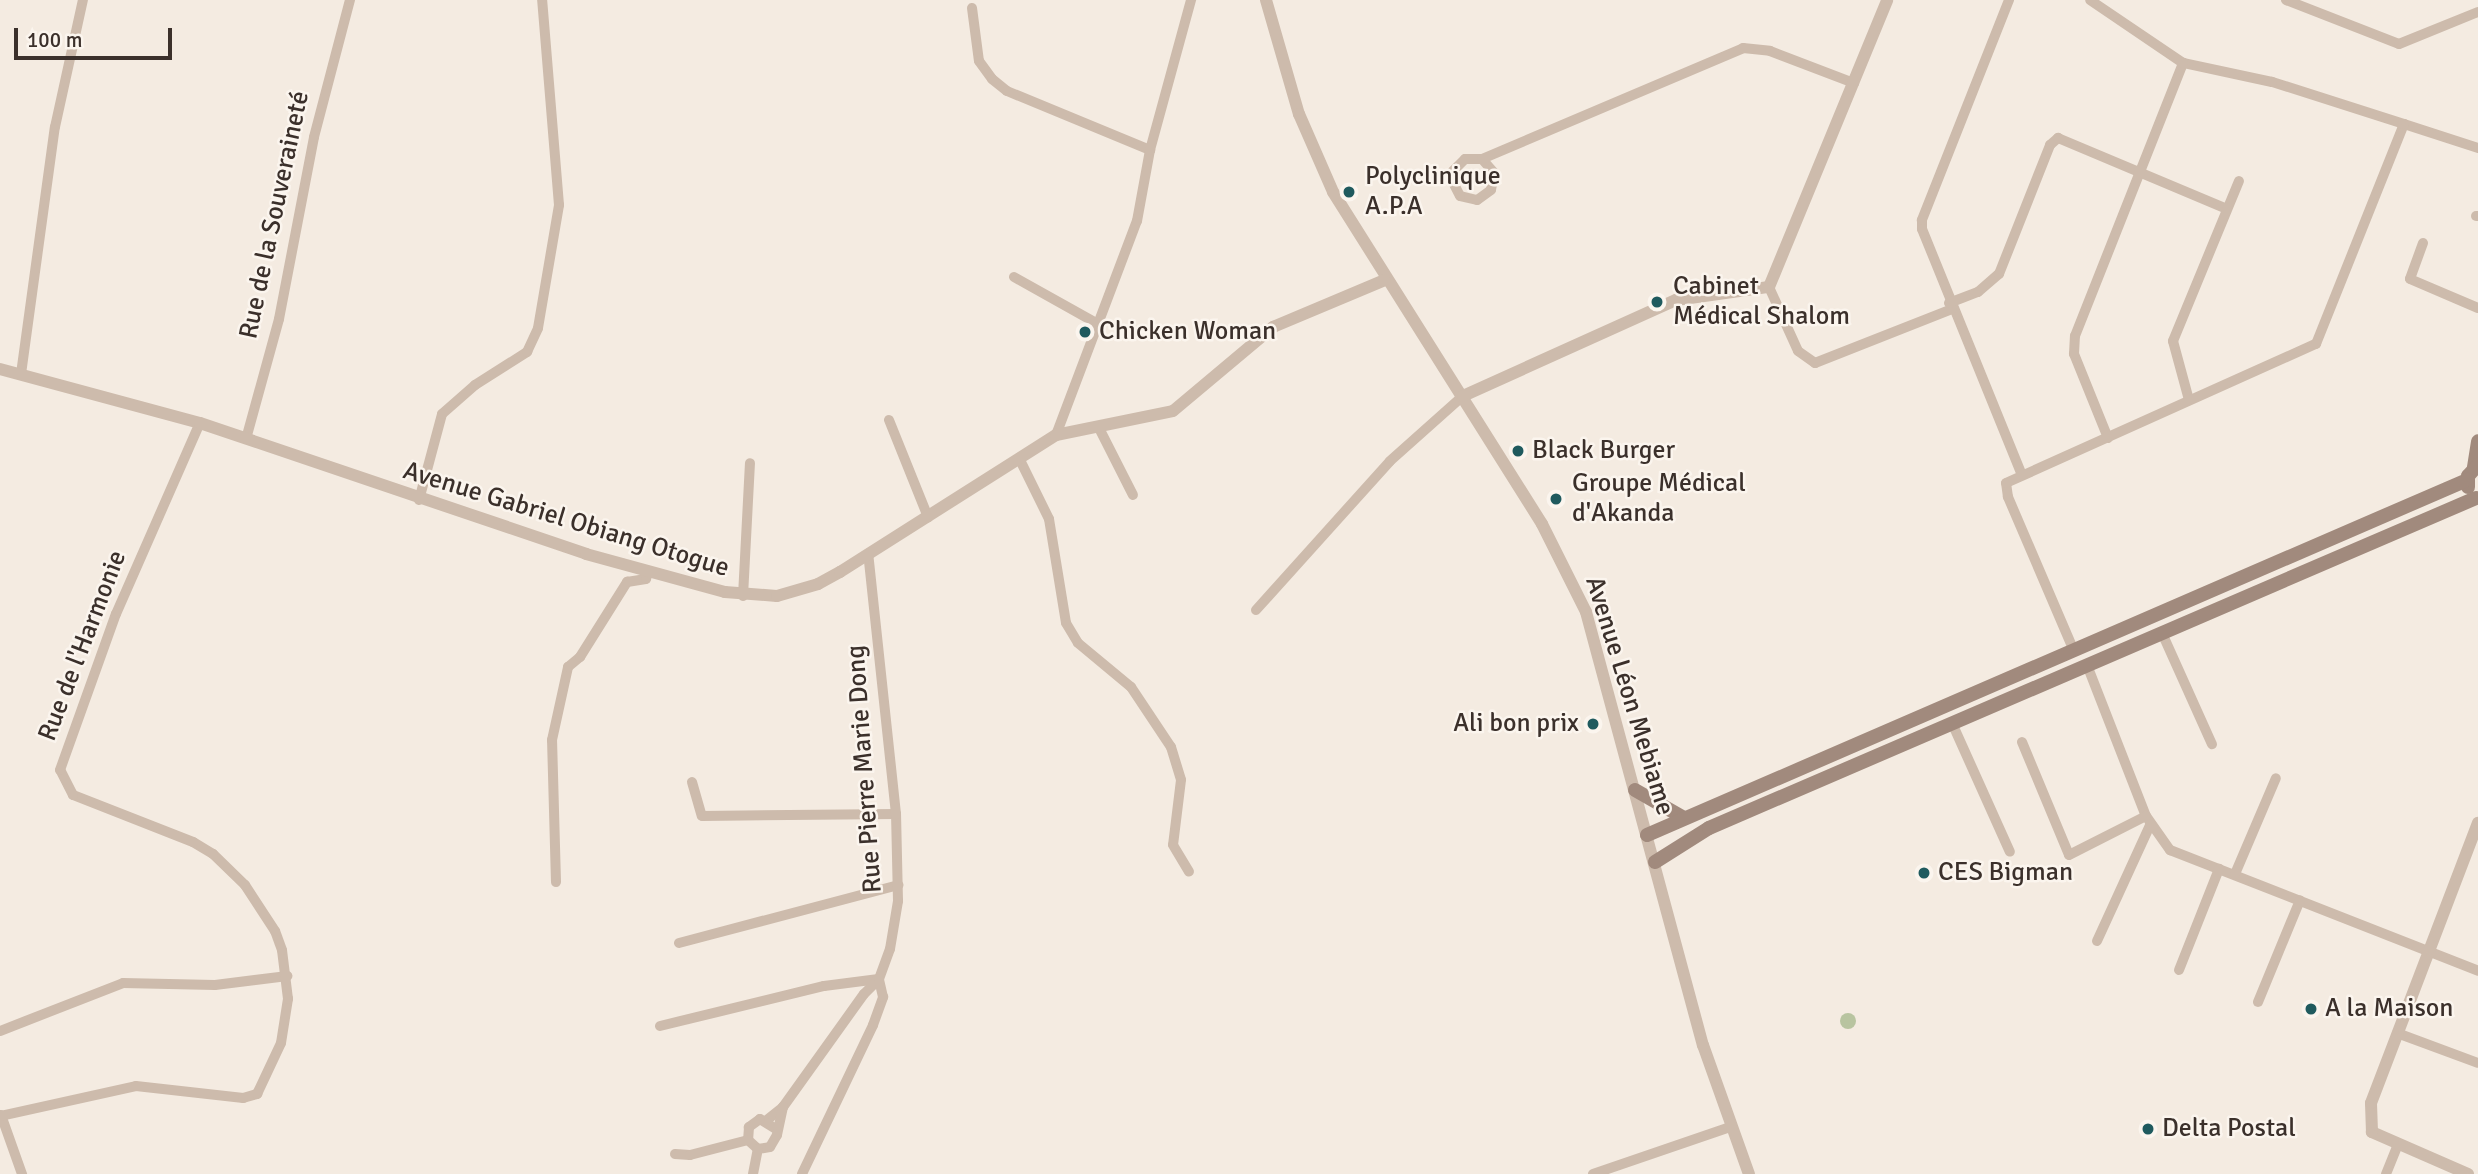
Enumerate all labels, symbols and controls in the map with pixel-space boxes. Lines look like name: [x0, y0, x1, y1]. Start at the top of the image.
scale bar: [18, 14, 175, 58]
text: 100 m: [27, 27, 82, 53]
street label: Rue de la Souveraineté: [233, 88, 317, 342]
place label: Polyclinique A.P.A: [1365, 161, 1501, 222]
marker: Polyclinique A.P.A: [1339, 182, 1359, 202]
place label: Cabinet Médical Shalom: [1673, 271, 1850, 332]
marker: Cabinet Médical Shalom: [1647, 292, 1667, 312]
place label: Chicken Woman: [1099, 316, 1276, 348]
marker: Chicken Woman: [1077, 324, 1093, 340]
place label: Black Burger: [1532, 435, 1675, 467]
marker: Black Burger: [1510, 443, 1526, 459]
street label: Avenue Gabriel Obiang Otogue: [399, 456, 733, 584]
place label: Groupe Médical d'Akanda: [1572, 468, 1746, 530]
marker: Groupe Médical d'Akanda: [1546, 489, 1566, 509]
street label: Rue de l'Harmonie: [32, 546, 134, 746]
street label: Avenue Léon Mebiame: [1578, 573, 1680, 819]
street label: Rue Pierre Marie Dong: [841, 644, 889, 894]
place label: Ali bon prix: [1453, 708, 1579, 740]
marker: Ali bon prix: [1585, 716, 1601, 732]
place label: CES Bigman: [1938, 857, 2073, 889]
marker: CES Bigman: [1916, 865, 1932, 881]
place label: A la Maison: [2325, 993, 2454, 1025]
marker: A la Maison: [2303, 1001, 2319, 1017]
place label: Delta Postal: [2162, 1113, 2296, 1145]
marker: Delta Postal: [2140, 1121, 2156, 1137]

